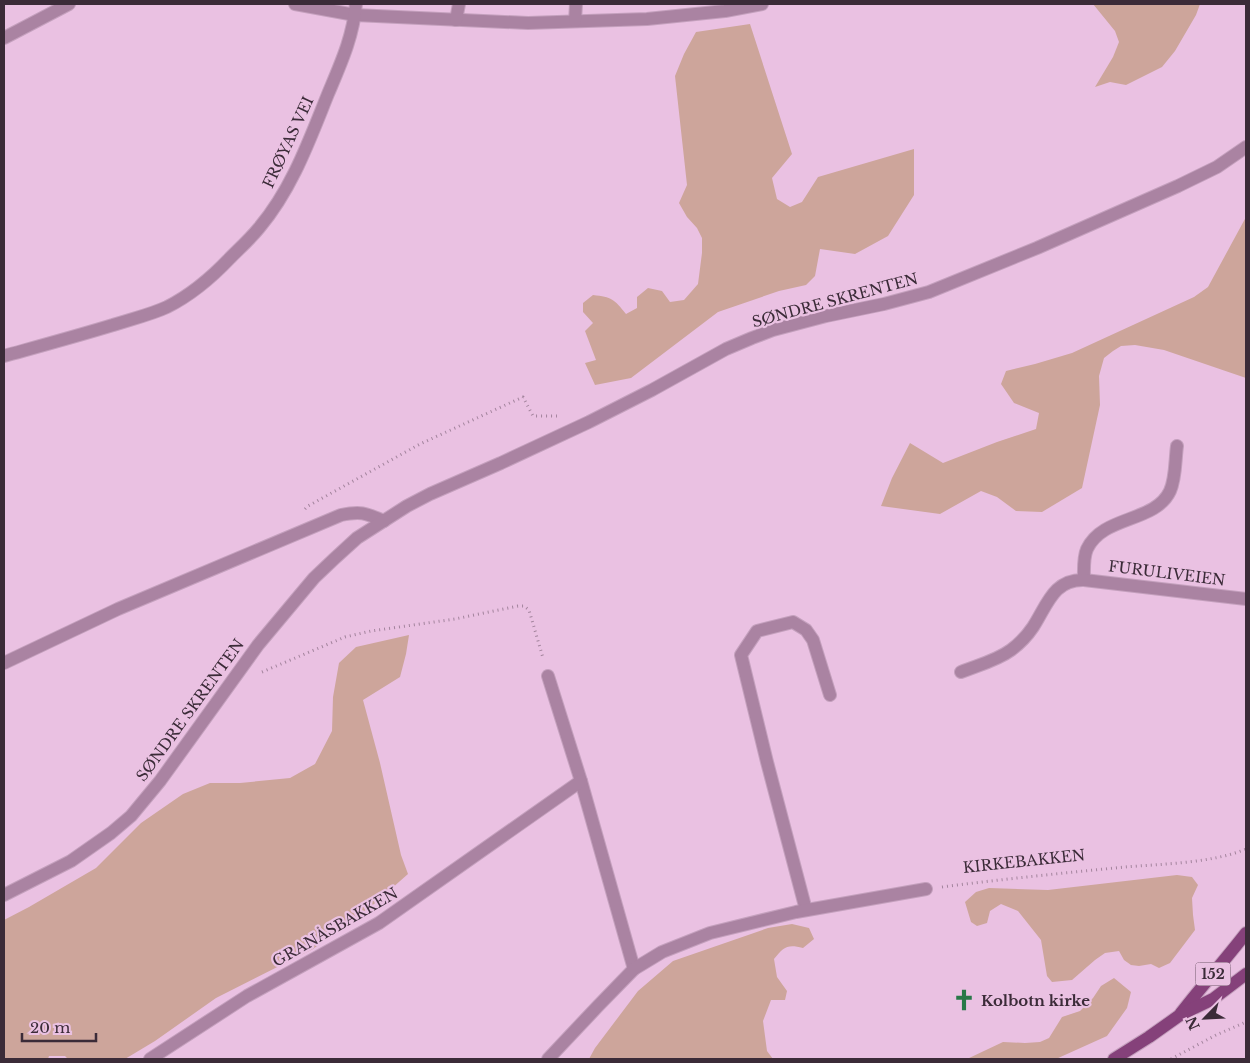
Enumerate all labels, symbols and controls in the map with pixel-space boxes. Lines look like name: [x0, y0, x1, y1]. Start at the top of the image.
street label: FRØYAS VEI: [258, 93, 318, 191]
street label: SØNDRE SKRENTEN: [750, 269, 920, 331]
street label: FURULIVEIEN: [1107, 556, 1227, 590]
street label: SØNDRE SKRENTEN: [132, 635, 248, 785]
street label: KIRKEBAKKEN: [962, 845, 1086, 877]
street label: GRANÅSBAKKEN: [269, 883, 401, 971]
road number: 152: [1196, 962, 1230, 986]
church icon: Kolbotn kirke: [951, 987, 977, 1013]
place label: Kolbotn kirke: [981, 991, 1090, 1010]
north arrow: [1180, 993, 1230, 1043]
scale bar: [22, 1010, 96, 1042]
text: N: [1182, 1014, 1204, 1033]
text: 20 m: [30, 1018, 70, 1037]

